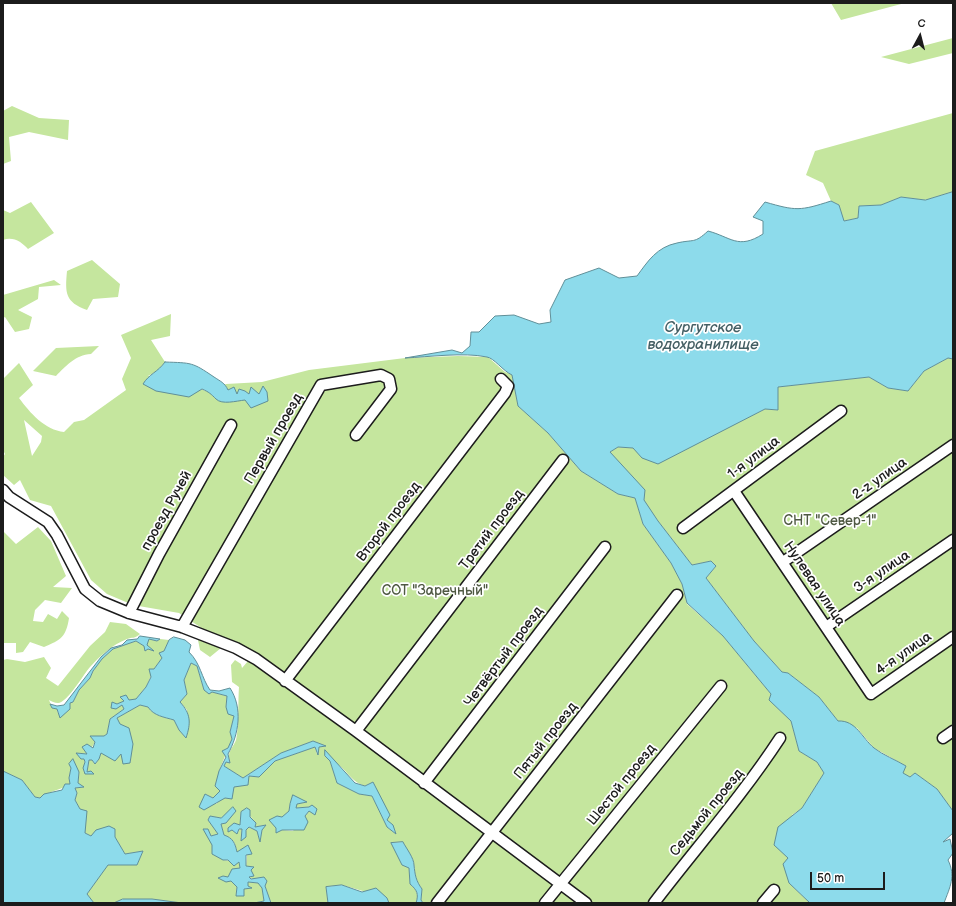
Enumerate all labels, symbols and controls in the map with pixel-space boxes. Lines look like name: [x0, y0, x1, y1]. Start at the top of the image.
north arrow: [900, 16, 940, 56]
text: С: [917, 17, 926, 31]
water label: Сургутское водохранилище: [647, 319, 759, 354]
street label: Первый проезд: [241, 391, 307, 487]
street label: 1-я улица: [725, 433, 783, 483]
street label: 2-z улица: [850, 454, 910, 504]
street label: проезд Ручей: [138, 468, 196, 554]
street label: Второй проезд: [353, 479, 425, 565]
street label: Третий проезд: [456, 486, 528, 574]
park label: СНТ "Север-1": [783, 513, 877, 529]
street label: Нулевая улица: [780, 538, 848, 630]
street label: 3-я улица: [851, 547, 913, 597]
park label: СОТ "Заречный": [382, 583, 488, 599]
street label: Четвёртый проезд: [461, 604, 547, 710]
street label: 4-я улица: [873, 629, 935, 679]
street label: Пятый проезд: [511, 699, 581, 783]
street label: Шестой проезд: [584, 741, 660, 829]
street label: Седьмой проезд: [667, 766, 747, 860]
scale bar: [812, 864, 887, 890]
text: 50 m: [817, 871, 844, 886]

